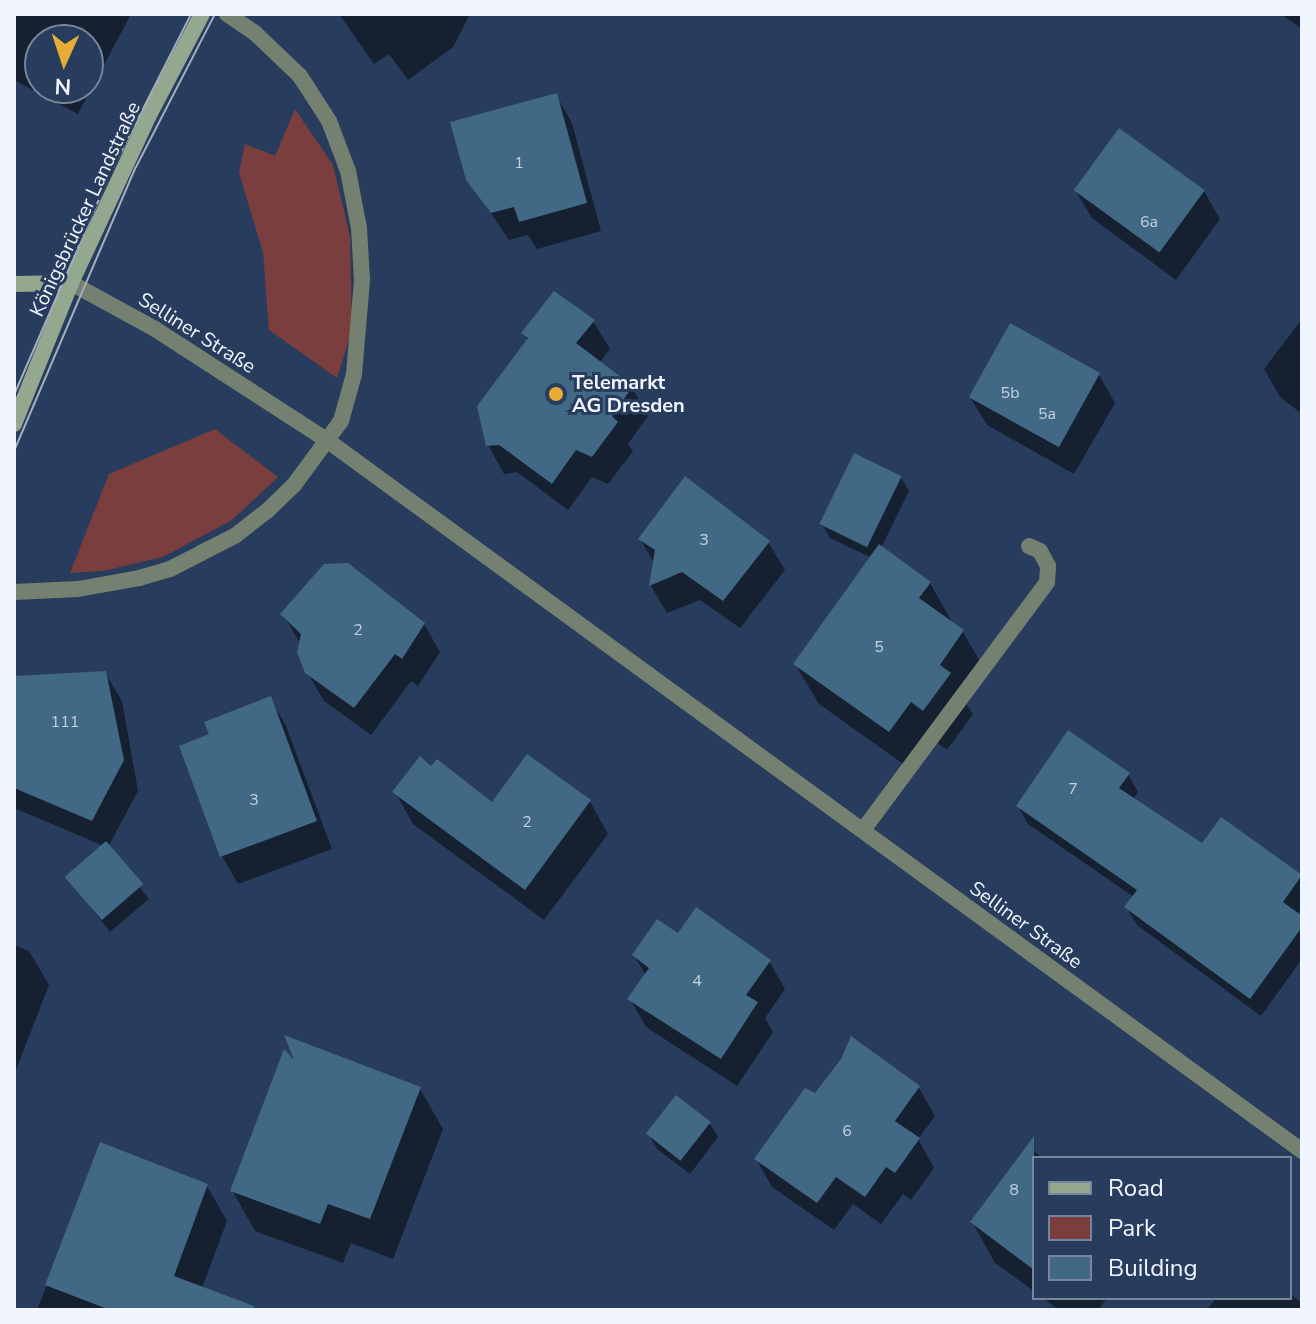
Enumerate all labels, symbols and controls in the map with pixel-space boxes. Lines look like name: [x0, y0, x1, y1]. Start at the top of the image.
north arrow: [24, 24, 104, 104]
text: N: [54, 71, 72, 101]
street label: Königsbrücker Landstraße: [25, 98, 145, 320]
house number: 1: [514, 153, 524, 173]
house number: 6a: [1140, 212, 1158, 232]
street label: Selliner Straße: [134, 287, 260, 379]
place label: Telemarkt AG Dresden: [572, 370, 685, 417]
house number: 5b: [1001, 383, 1019, 403]
marker: Telemarkt AG Dresden: [547, 385, 565, 403]
house number: 5a: [1038, 404, 1056, 424]
house number: 3: [699, 530, 709, 550]
house number: 2: [353, 620, 363, 640]
house number: 5: [874, 637, 884, 657]
house number: 111: [51, 712, 79, 732]
house number: 7: [1068, 779, 1078, 799]
house number: 3: [249, 790, 259, 810]
house number: 2: [522, 812, 532, 832]
street label: Selliner Straße: [965, 876, 1087, 974]
house number: 4: [692, 971, 702, 991]
house number: 6: [842, 1121, 852, 1141]
legend: [1032, 1156, 1292, 1300]
text: Road: [1108, 1172, 1164, 1204]
house number: 8: [1009, 1180, 1019, 1200]
text: Park: [1108, 1212, 1156, 1244]
text: Building: [1108, 1252, 1198, 1284]

